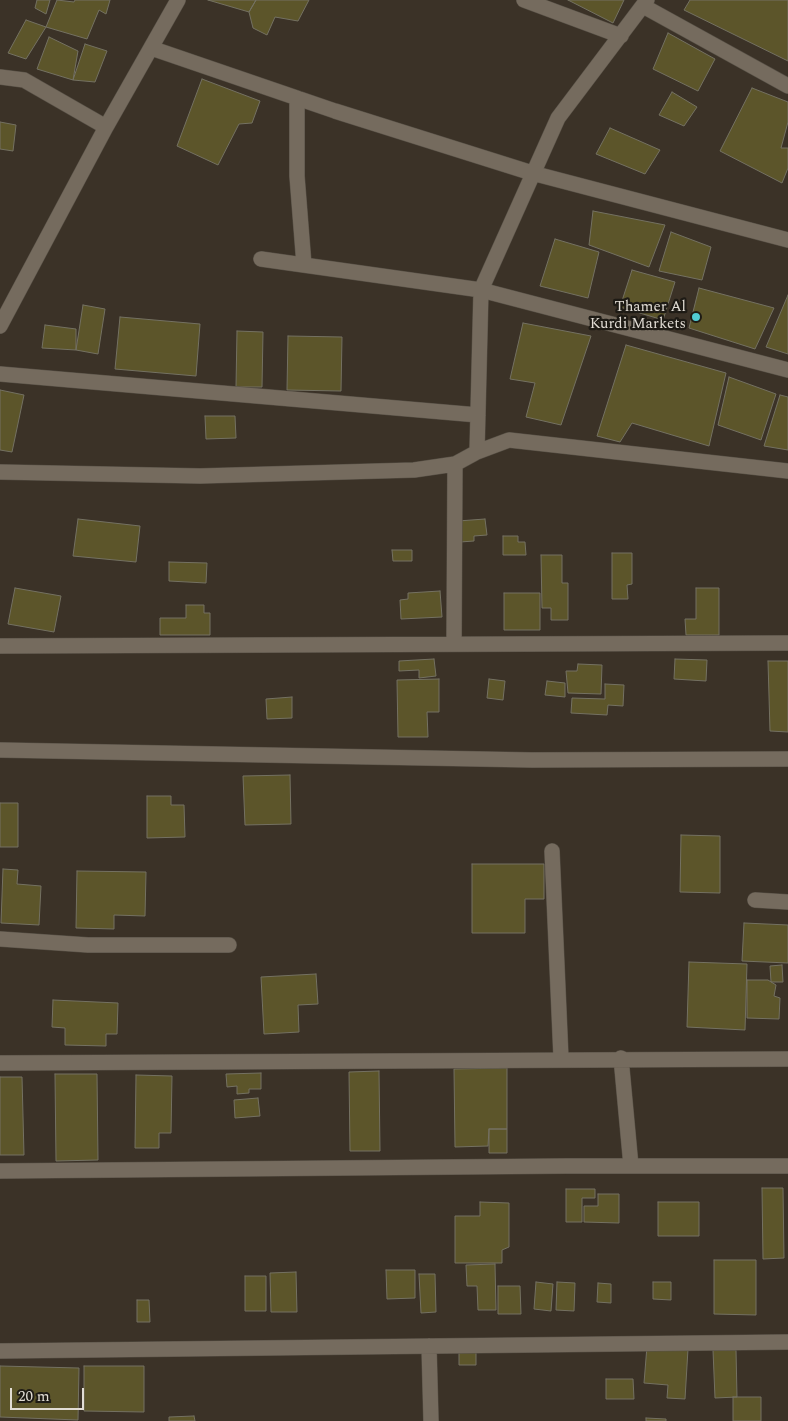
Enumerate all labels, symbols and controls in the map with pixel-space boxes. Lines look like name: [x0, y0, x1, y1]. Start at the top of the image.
place label: Thamer Al Kurdi Markets: [590, 299, 686, 334]
marker: Thamer Al Kurdi Markets: [690, 311, 702, 323]
scale bar: [12, 1378, 86, 1410]
text: 20 m: [18, 1385, 50, 1408]

